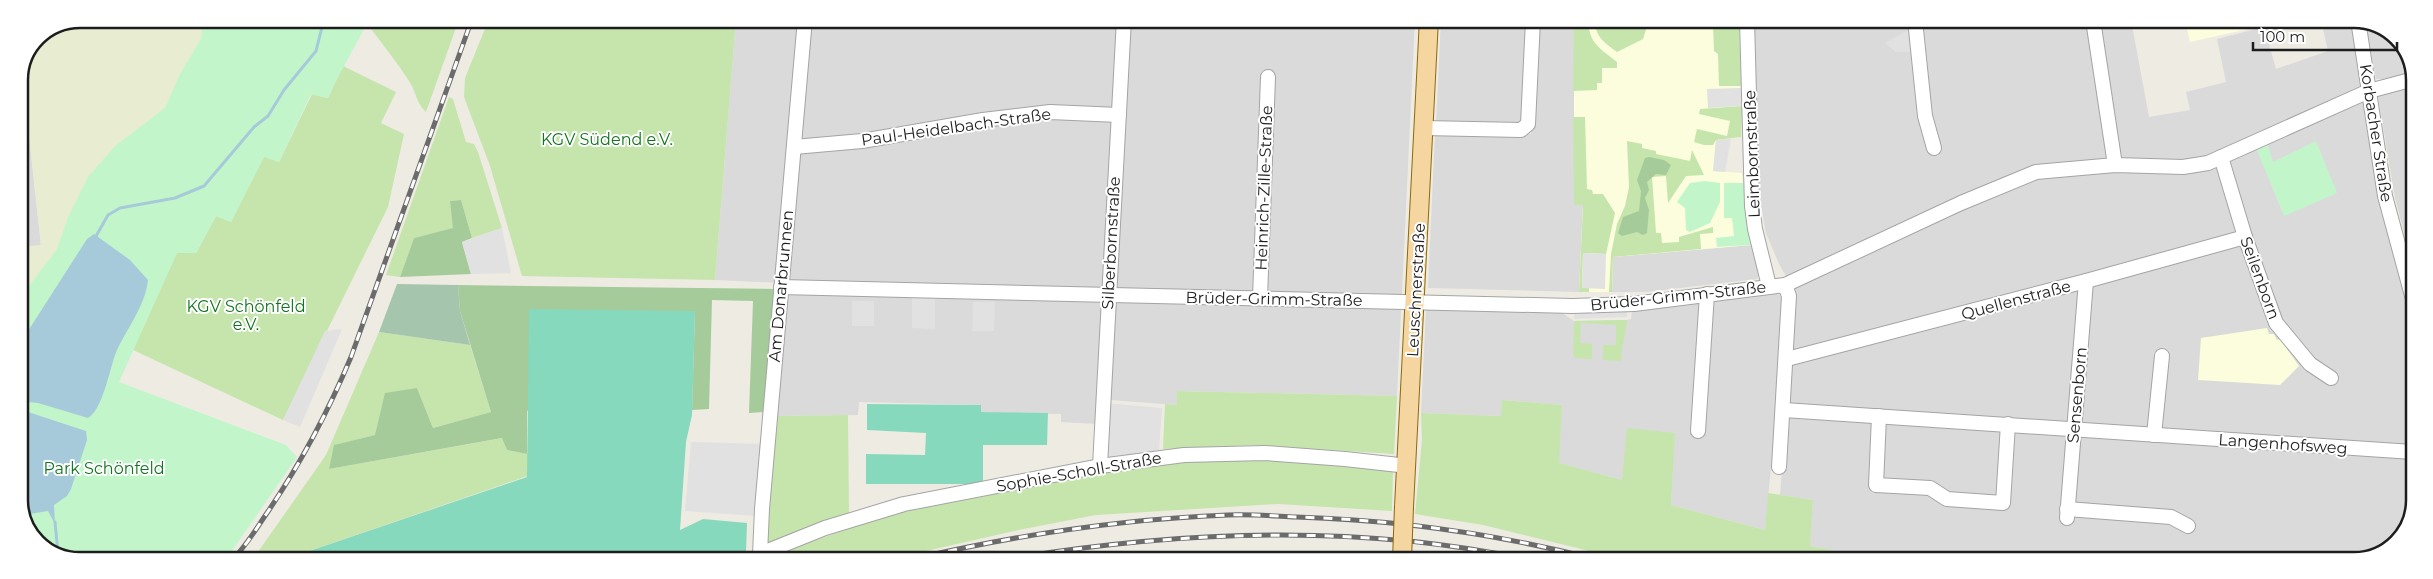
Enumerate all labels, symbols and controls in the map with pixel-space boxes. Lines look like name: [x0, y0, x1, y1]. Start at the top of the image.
scale bar: [2253, 20, 2397, 52]
text: 100 m: [2260, 27, 2305, 46]
street label: Korbacher Straße: [2356, 63, 2396, 203]
street label: Leimbornstraße: [1740, 90, 1764, 218]
street label: Paul-Heidelbach-Straße: [860, 104, 1052, 150]
street label: Heinrich-Zille-Straße: [1252, 105, 1276, 271]
park label: KGV Südend e.V.: [541, 130, 673, 149]
street label: Silberbornstraße: [1098, 176, 1124, 310]
street label: Am Donarbrunnen: [765, 209, 797, 363]
street label: Leuschnerstraße: [1403, 223, 1429, 357]
street label: Seilenborn: [2236, 234, 2284, 322]
street label: Quellenstraße: [1959, 276, 2073, 324]
street label: Brüder-Grimm-Straße: [1589, 277, 1767, 315]
street label: Brüder-Grimm-Straße: [1185, 288, 1363, 310]
park label: KGV Schönfeld e.V.: [187, 297, 305, 334]
street label: Sensenborn: [2063, 346, 2091, 444]
street label: Langenhofsweg: [2218, 430, 2348, 458]
street label: Sophie-Scholl-Straße: [995, 448, 1163, 496]
park label: Park Schönfeld: [43, 459, 165, 478]

